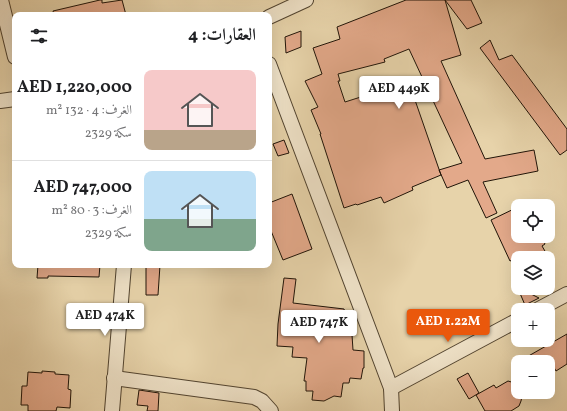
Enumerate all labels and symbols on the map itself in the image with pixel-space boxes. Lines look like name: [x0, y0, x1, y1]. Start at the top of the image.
pin: AED 449K: [358, 76, 440, 110]
pin: AED 474K: [64, 303, 146, 337]
pin: AED 1.22M: [402, 309, 494, 343]
pin: AED 747K: [278, 310, 360, 344]

